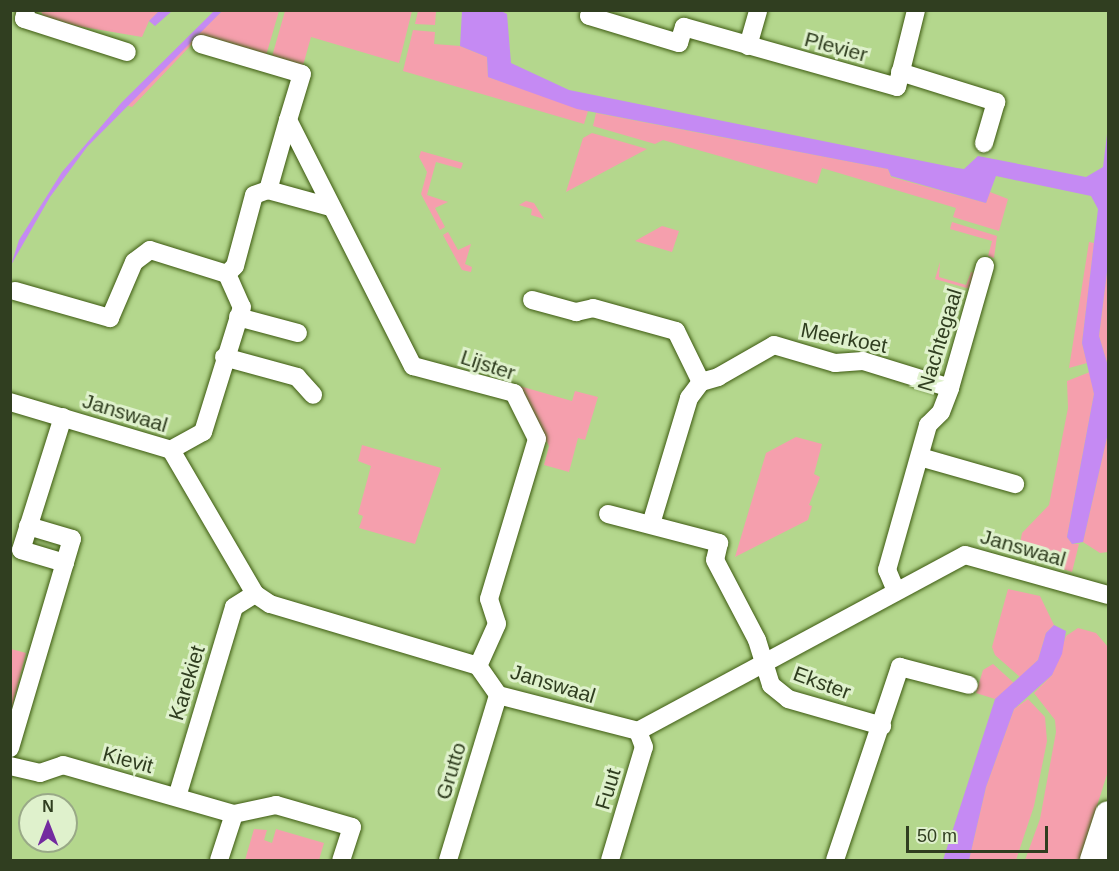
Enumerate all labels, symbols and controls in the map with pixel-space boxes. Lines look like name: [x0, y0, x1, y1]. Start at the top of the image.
street label: Plevier: [802, 27, 870, 67]
street label: Nachtegaal: [912, 286, 968, 394]
street label: Meerkoet: [799, 317, 889, 359]
street label: Lijster: [457, 344, 519, 386]
street label: Janswaal: [79, 388, 171, 438]
street label: Janswaal: [977, 524, 1069, 572]
street label: Karekiet: [164, 642, 210, 724]
street label: Janswaal: [507, 659, 599, 709]
street label: Ekster: [790, 661, 854, 705]
street label: Grutto: [430, 739, 472, 803]
street label: Kievit: [100, 741, 156, 779]
street label: Fuut: [590, 765, 626, 813]
north arrow: [18, 793, 78, 853]
text: N: [42, 798, 54, 815]
scale bar: [909, 814, 1052, 852]
text: 50 m: [917, 826, 957, 846]

